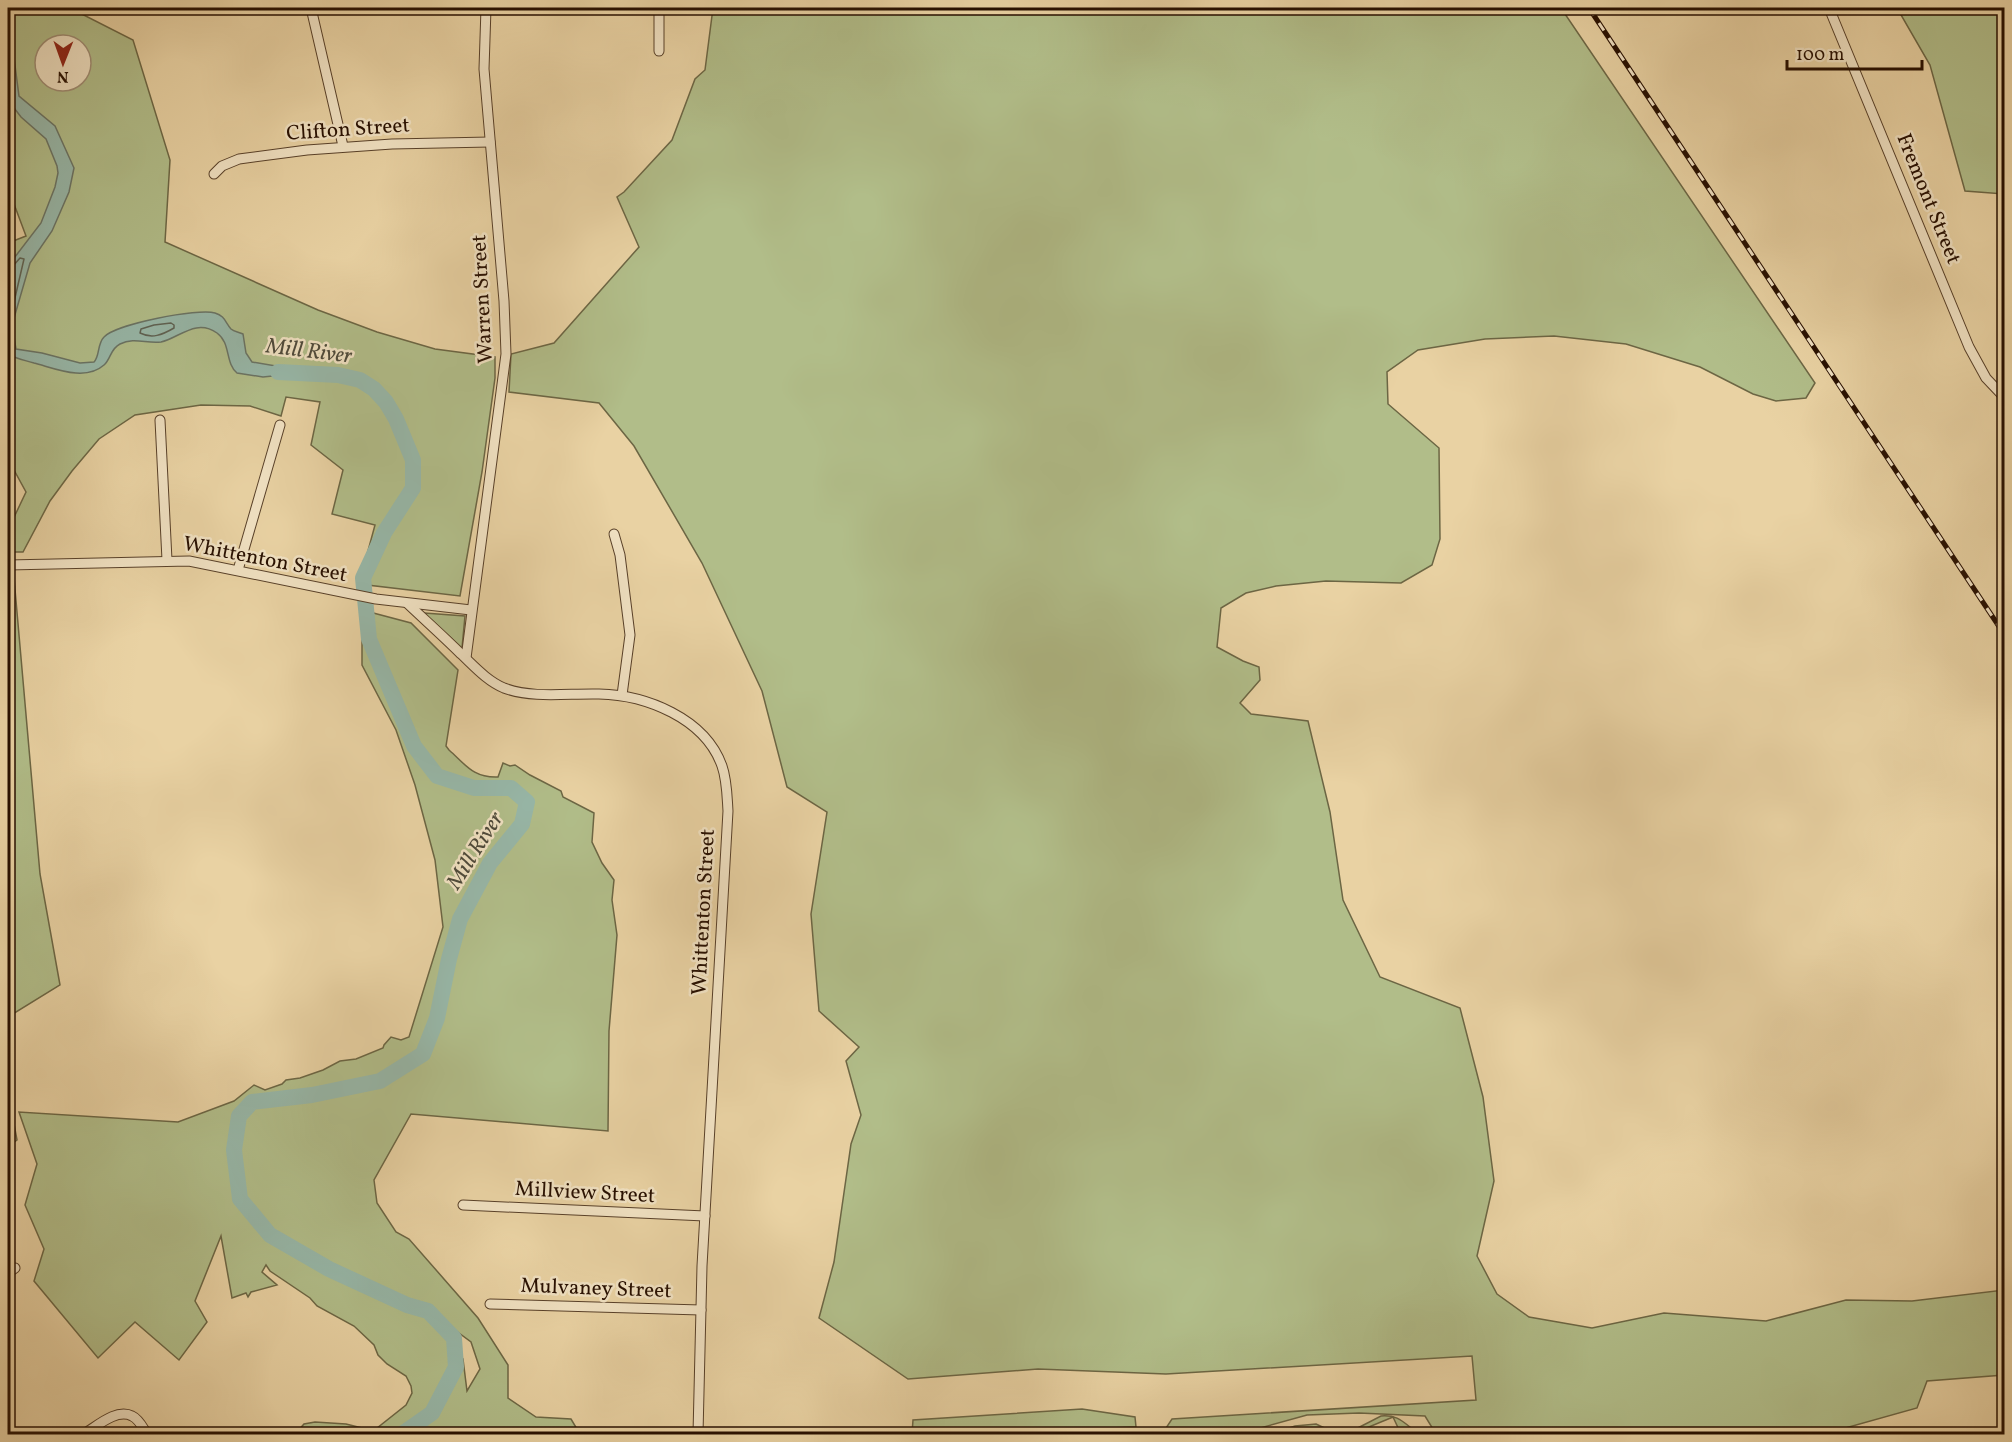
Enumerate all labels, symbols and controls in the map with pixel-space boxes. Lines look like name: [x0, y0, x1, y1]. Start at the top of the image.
north arrow: [33, 33, 93, 93]
scale bar: [1787, 33, 1922, 71]
text: 100 m: [1796, 43, 1845, 68]
text: N: [56, 65, 69, 87]
street label: Clifton Street: [285, 111, 411, 149]
street label: Fremont Street: [1889, 129, 1967, 269]
street label: Warren Street: [465, 234, 501, 364]
water label: Mill River: [263, 331, 354, 373]
street label: Whittenton Street: [180, 530, 350, 590]
water label: Mill River: [439, 806, 512, 897]
street label: Whittenton Street: [685, 828, 723, 996]
street label: Millview Street: [514, 1175, 656, 1211]
street label: Mulvaney Street: [520, 1272, 672, 1306]

